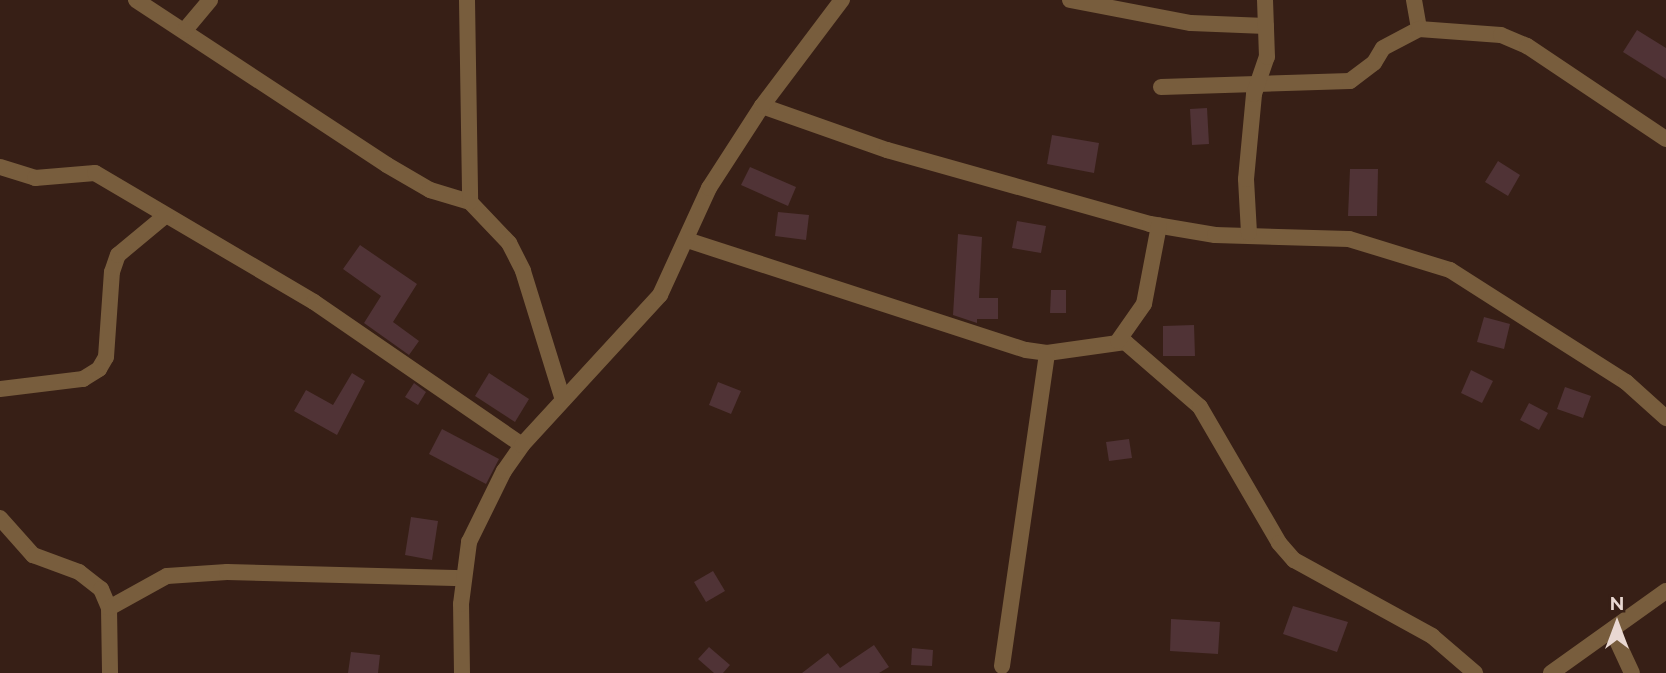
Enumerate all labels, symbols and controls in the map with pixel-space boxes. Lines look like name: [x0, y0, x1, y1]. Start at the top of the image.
north arrow: [1582, 589, 1652, 659]
text: N: [1610, 592, 1624, 614]

